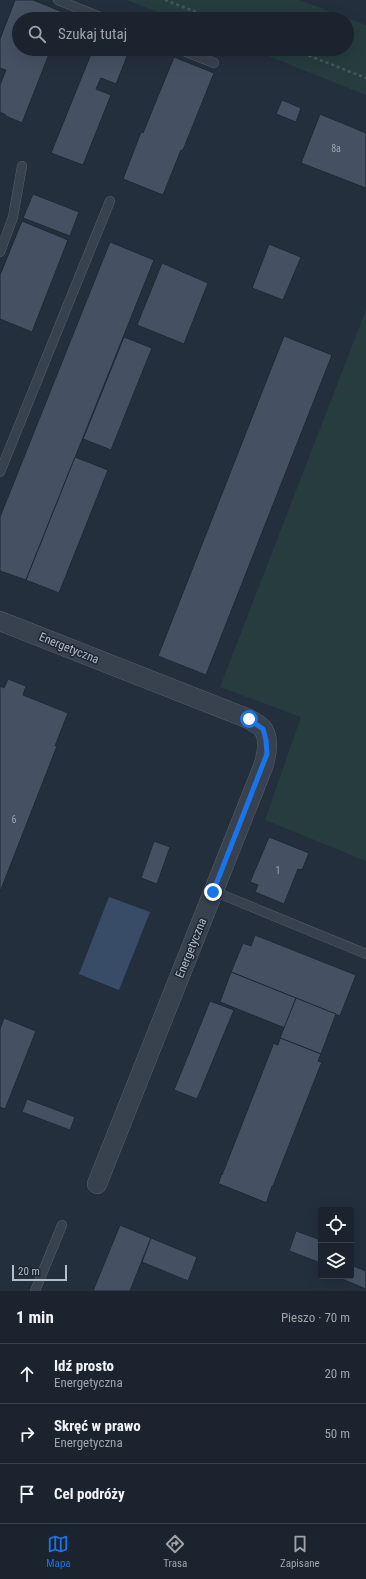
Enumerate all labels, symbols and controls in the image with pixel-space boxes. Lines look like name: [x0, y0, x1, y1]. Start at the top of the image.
search box: [12, 12, 354, 56]
icon: search: [26, 23, 48, 45]
text: Szukaj tutaj: [58, 25, 127, 43]
house number: 8a: [331, 143, 341, 154]
street label: Energetyczna: [37, 630, 101, 666]
route start: [240, 710, 258, 728]
house number: 6: [12, 814, 17, 825]
house number: 1: [276, 865, 280, 876]
route end: [204, 883, 222, 901]
street label: Energetyczna: [173, 916, 209, 980]
map controls: [318, 1207, 354, 1279]
button: locate: [318, 1207, 354, 1243]
button: layers: [318, 1243, 354, 1279]
scale bar: [12, 1263, 67, 1282]
text: 20 m: [18, 1265, 40, 1278]
text: 1 min: [16, 1307, 54, 1327]
text: Pieszo · 70 m: [281, 1310, 350, 1325]
text: Idź prosto: [54, 1357, 114, 1375]
icon: ahead: [16, 1363, 38, 1385]
text: 20 m: [324, 1366, 350, 1381]
text: Energetyczna: [54, 1375, 123, 1390]
text: Skręć w prawo: [54, 1417, 141, 1435]
icon: right: [16, 1423, 38, 1445]
text: 50 m: [324, 1426, 350, 1441]
text: Energetyczna: [54, 1435, 123, 1450]
icon: arrive: [16, 1483, 38, 1505]
text: Cel podróży: [54, 1485, 125, 1503]
tab: Mapa: [46, 1533, 71, 1570]
tab: Trasa: [163, 1533, 187, 1570]
tab: Zapisane: [280, 1533, 320, 1570]

